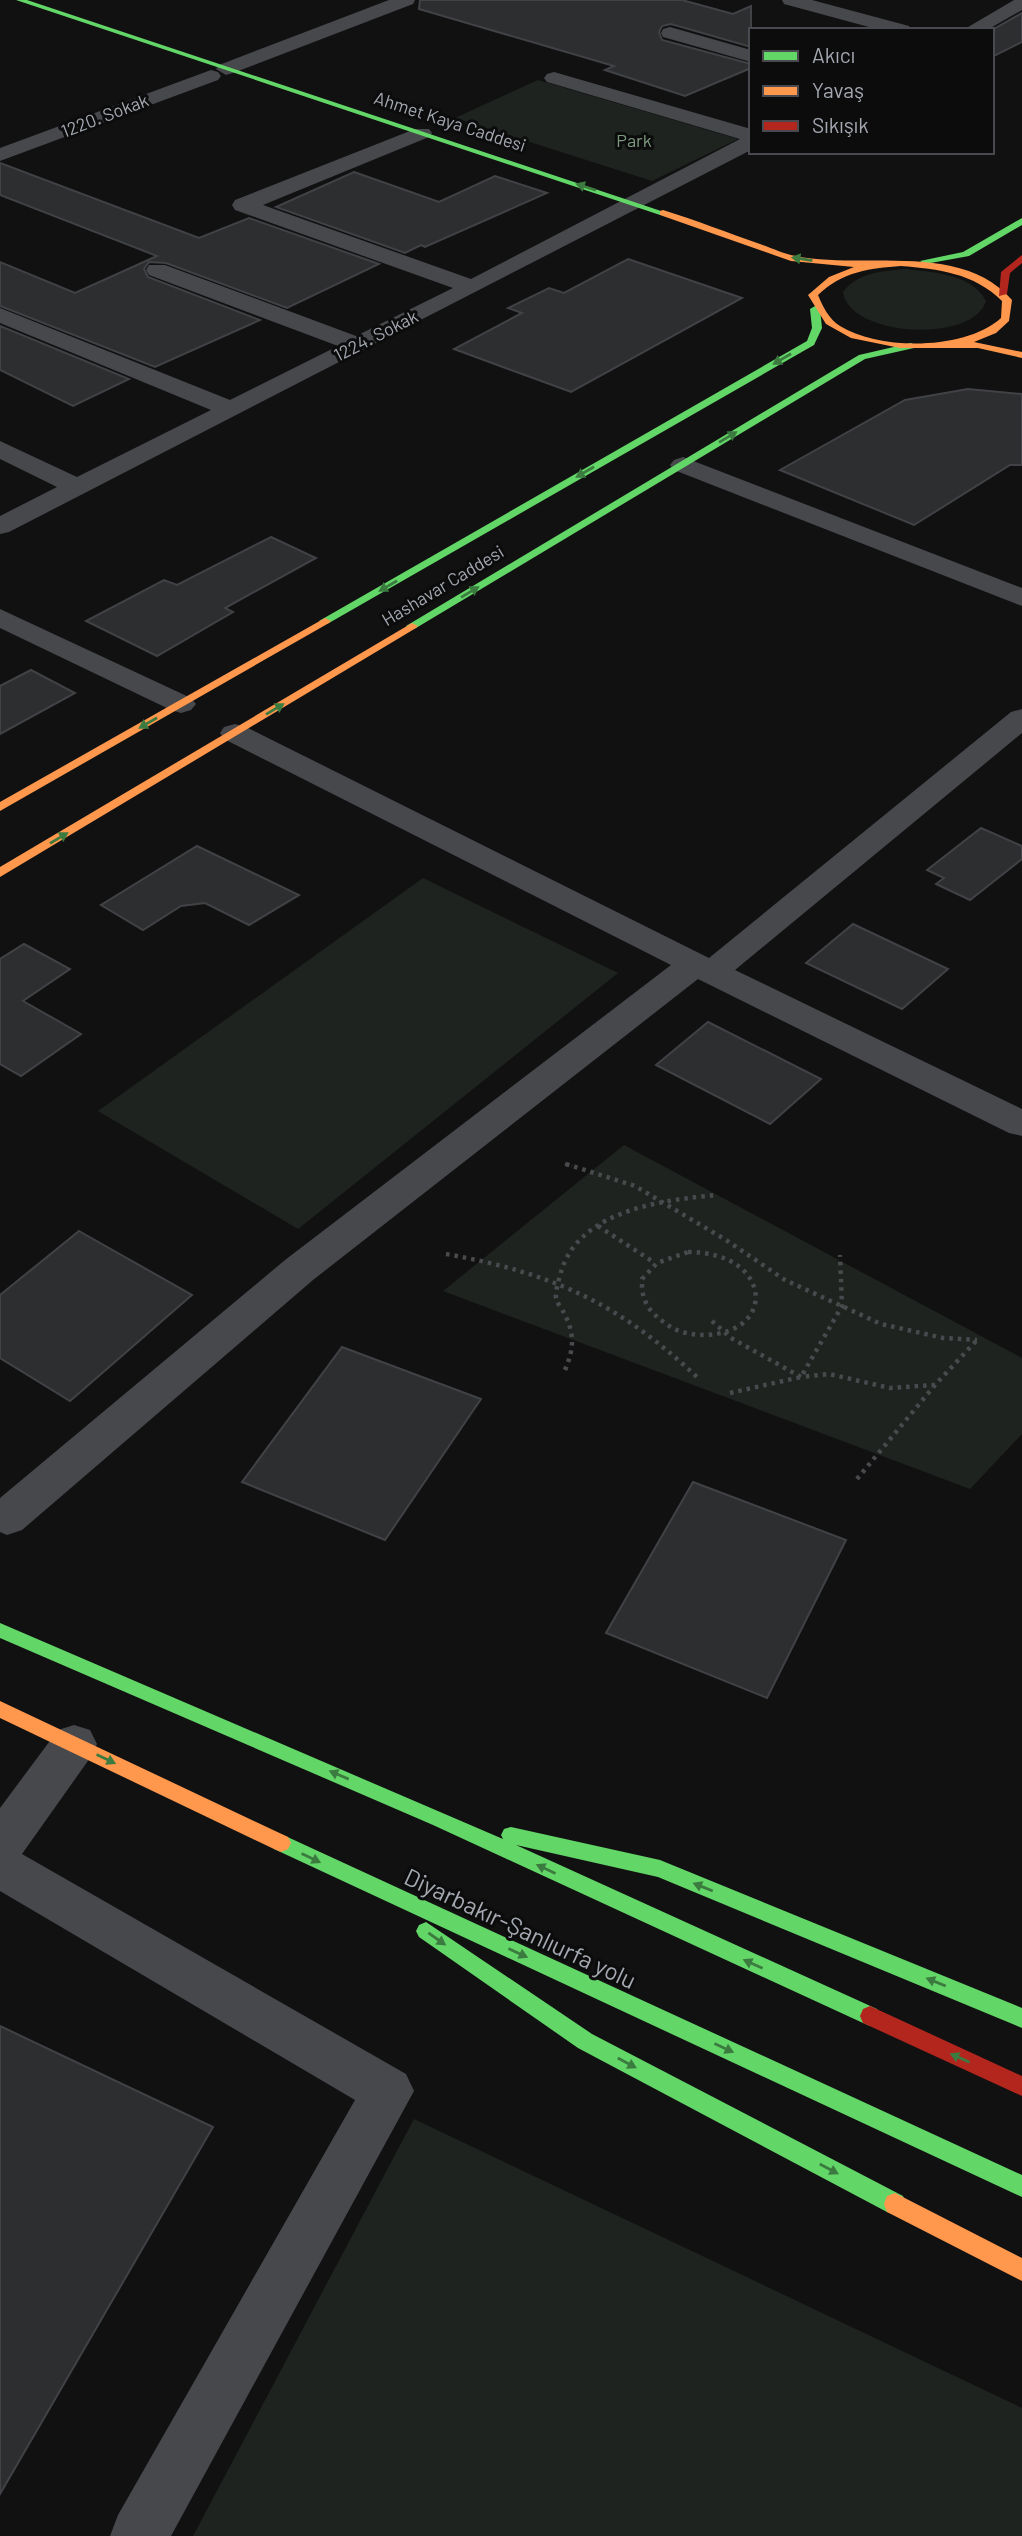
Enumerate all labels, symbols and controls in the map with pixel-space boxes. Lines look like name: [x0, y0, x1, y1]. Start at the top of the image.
legend: [749, 28, 994, 154]
text: Akıcı: [812, 42, 855, 67]
text: Yavaş: [812, 77, 864, 102]
street label: Ahmet Kaya Caddesi: [372, 86, 529, 156]
street label: 1220. Sokak: [58, 88, 151, 142]
text: Sıkışık: [812, 112, 869, 137]
park label: Park: [616, 129, 652, 151]
one-way arrow: [575, 181, 596, 192]
one-way arrow: [791, 253, 813, 264]
street label: 1224. Sokak: [330, 305, 421, 366]
one-way arrow: [773, 353, 792, 365]
one-way arrow: [719, 431, 738, 444]
one-way arrow: [575, 466, 594, 478]
street label: Hashavar Caddesi: [377, 540, 507, 630]
one-way arrow: [378, 579, 397, 592]
one-way arrow: [461, 586, 480, 599]
one-way arrow: [266, 703, 285, 715]
one-way arrow: [138, 717, 157, 729]
one-way arrow: [49, 832, 68, 844]
one-way arrow: [96, 1754, 116, 1765]
one-way arrow: [328, 1770, 349, 1781]
one-way arrow: [301, 1852, 321, 1863]
street label: Diyarbakır-Şanlıurfa yolu: [400, 1861, 641, 1994]
one-way arrow: [536, 1863, 556, 1875]
one-way arrow: [693, 1881, 713, 1893]
one-way arrow: [428, 1932, 446, 1946]
one-way arrow: [507, 1948, 528, 1959]
one-way arrow: [743, 1958, 763, 1970]
one-way arrow: [926, 1977, 947, 1988]
one-way arrow: [714, 2043, 734, 2054]
one-way arrow: [950, 2052, 970, 2064]
one-way arrow: [618, 2057, 638, 2069]
one-way arrow: [819, 2163, 839, 2174]

